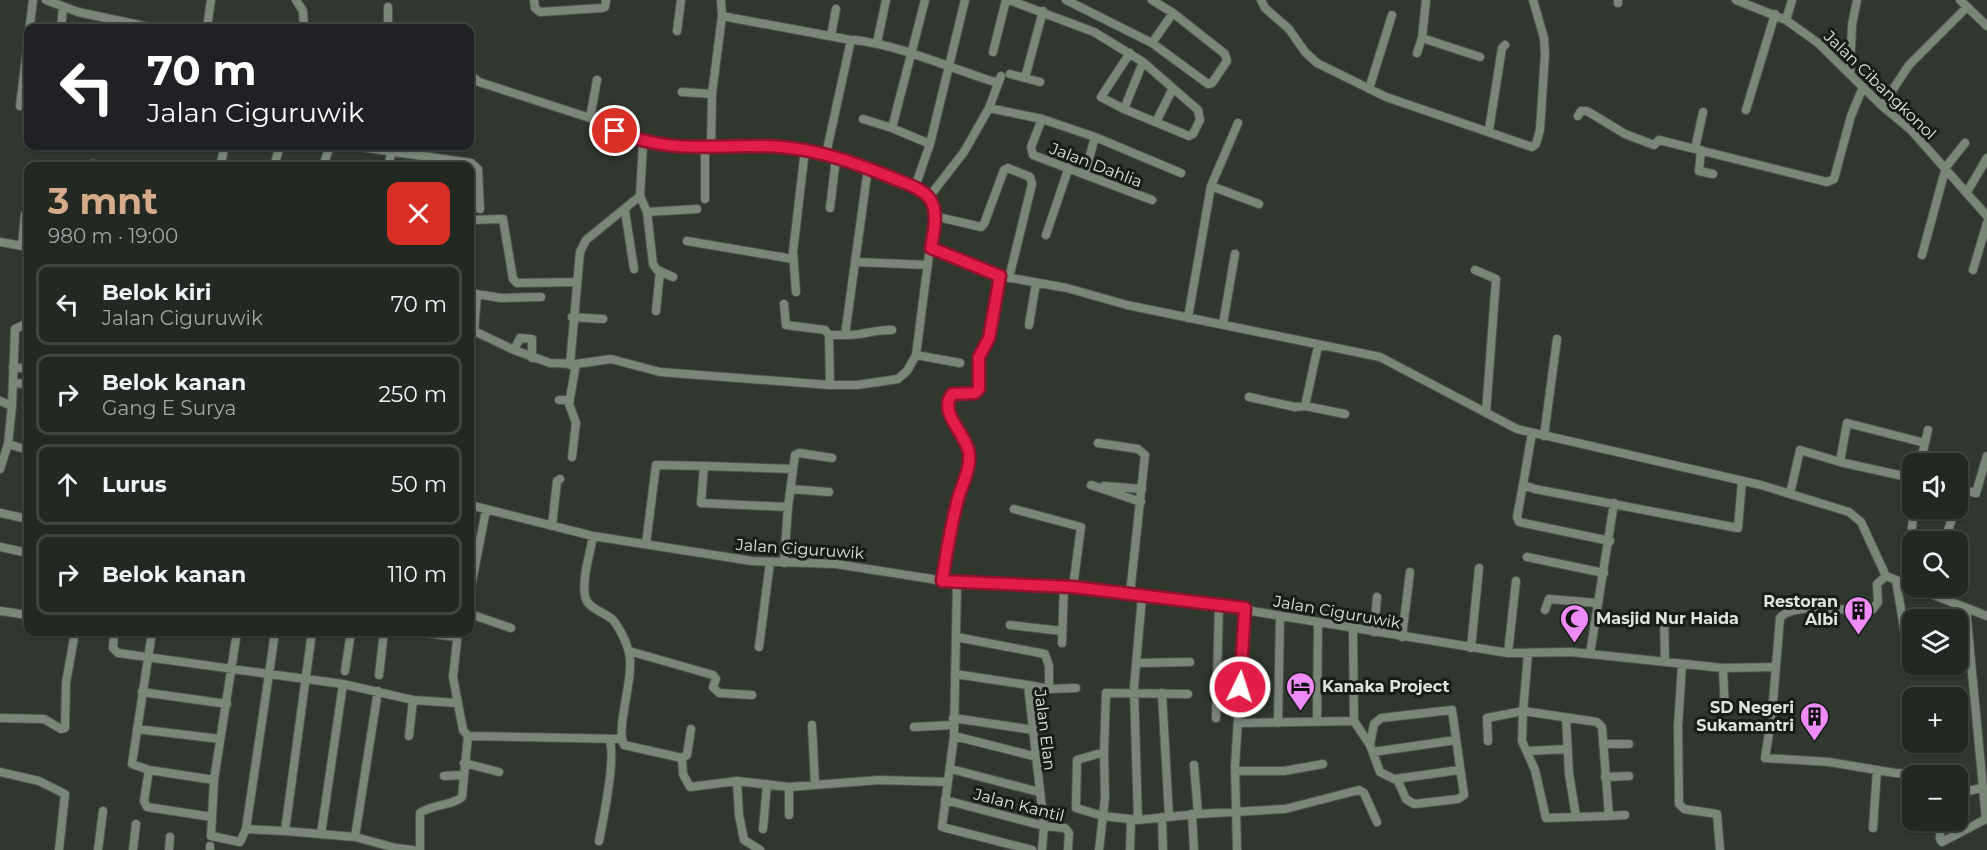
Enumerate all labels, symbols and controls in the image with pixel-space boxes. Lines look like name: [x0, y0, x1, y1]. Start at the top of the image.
street label: Jalan Cibangkonol: [1819, 26, 1940, 143]
text: 70 m: [147, 44, 257, 96]
icon: left: [48, 48, 126, 126]
text: Jalan Ciguruwik: [147, 96, 364, 129]
pin: [589, 105, 640, 156]
icon: arrive: [598, 114, 631, 147]
street label: Jalan Dahlia: [1046, 138, 1145, 191]
text: 3 mnt: [48, 179, 158, 223]
button: close: [387, 182, 450, 245]
text: 980 m · 19:00: [48, 224, 178, 248]
text: Belok kiri: [102, 279, 211, 306]
icon: left: [51, 288, 84, 321]
text: 70 m: [391, 291, 447, 318]
text: Jalan Ciguruwik: [102, 306, 263, 330]
text: Belok kanan: [102, 369, 246, 396]
icon: right: [51, 378, 84, 411]
text: 250 m: [378, 381, 447, 408]
text: Gang E Surya: [102, 396, 236, 420]
map controls: [1902, 453, 1968, 831]
button: sound: [1902, 453, 1968, 519]
icon: ahead: [51, 468, 84, 501]
text: Lurus: [102, 471, 167, 498]
text: 50 m: [391, 471, 447, 498]
button: search: [1902, 531, 1968, 597]
street label: Jalan Ciguruwik: [734, 535, 865, 563]
icon: right: [51, 558, 84, 591]
text: Belok kanan: [102, 561, 246, 588]
text: 110 m: [387, 561, 447, 588]
street label: Jalan Ciguruwik: [1271, 591, 1402, 633]
place label: Restoran Albi: [1763, 592, 1838, 629]
building icon: Restoran Albi: [1843, 594, 1875, 636]
mosque icon: Masjid Nur Haida: [1559, 602, 1591, 644]
place label: Masjid Nur Haida: [1596, 609, 1739, 628]
button: layers: [1902, 609, 1968, 675]
position arrow: [1208, 655, 1272, 719]
hotel icon: Kanaka Project: [1285, 670, 1317, 712]
place label: Kanaka Project: [1322, 677, 1449, 696]
street label: Jalan Elan: [1030, 687, 1059, 772]
button: +: [1902, 687, 1968, 753]
place label: SD Negeri Sukamantri: [1696, 698, 1794, 735]
building icon: SD Negeri Sukamantri: [1799, 700, 1831, 742]
button: −: [1902, 765, 1968, 831]
street label: Jalan Kantil: [971, 784, 1066, 825]

